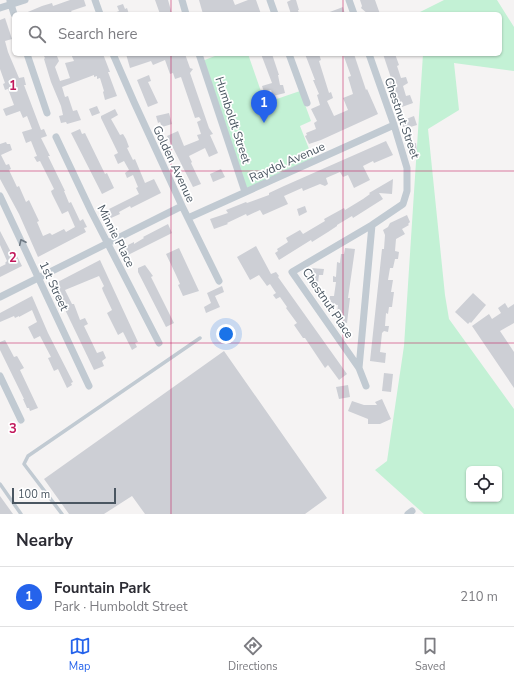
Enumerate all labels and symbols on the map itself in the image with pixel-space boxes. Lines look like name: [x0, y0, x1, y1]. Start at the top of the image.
street label: Humboldt Street: [211, 75, 255, 166]
street label: Chestnut Street: [381, 75, 424, 161]
text: 1: [9, 77, 17, 95]
pin: 1: [251, 90, 277, 123]
street label: Golden Avenue: [149, 123, 199, 205]
street label: Raydol Avenue: [247, 138, 327, 186]
street label: Minnie Place: [93, 202, 139, 270]
one-way arrow: [19, 239, 27, 247]
text: 2: [9, 249, 17, 267]
street label: 1st Street: [36, 259, 73, 314]
street label: Chestnut Place: [299, 265, 357, 341]
your location: [216, 324, 236, 344]
text: 3: [9, 420, 17, 438]
scale bar: [12, 486, 116, 505]

